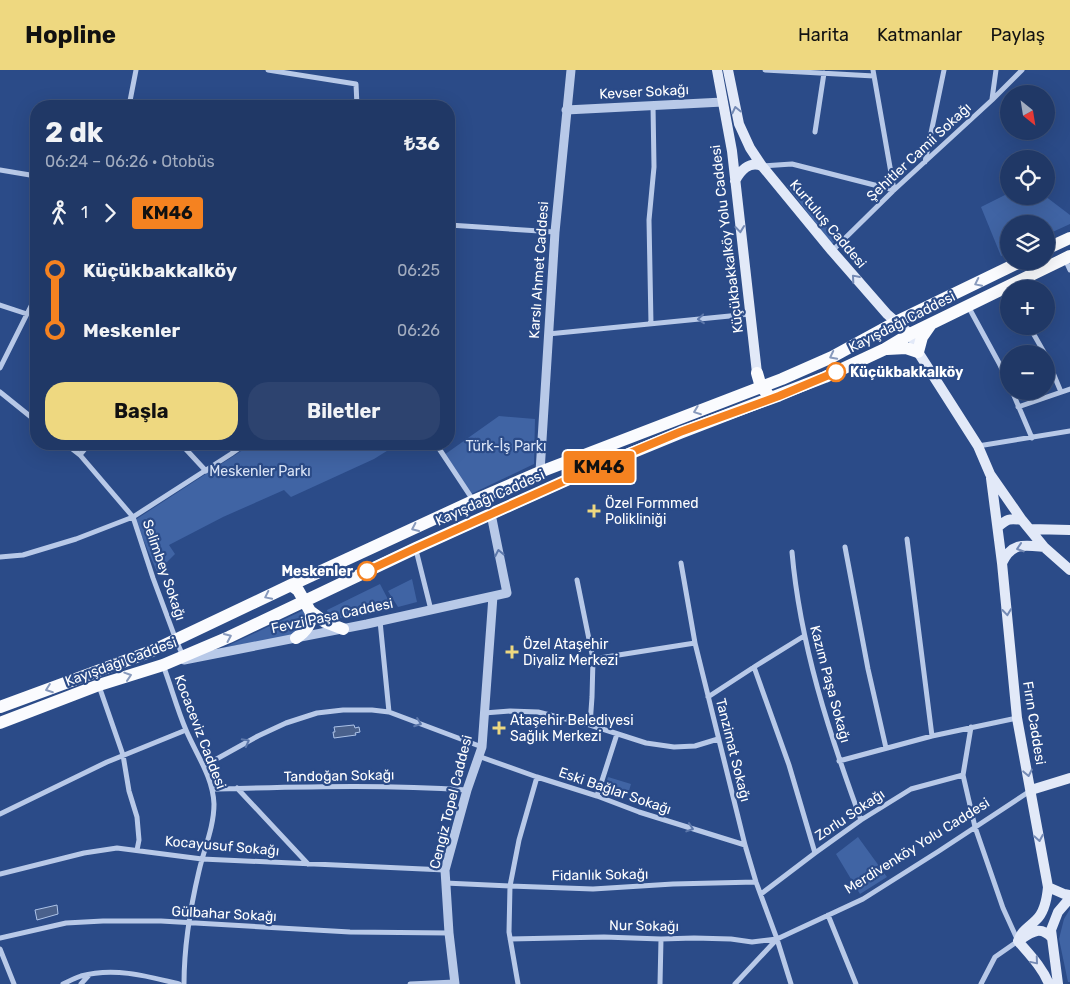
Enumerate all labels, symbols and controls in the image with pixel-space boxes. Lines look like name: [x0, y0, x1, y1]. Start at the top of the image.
text: Hopline: [25, 21, 116, 49]
text: Harita: [798, 24, 849, 46]
text: Katmanlar: [877, 24, 962, 46]
text: Paylaş: [990, 24, 1045, 46]
street label: Kevser Sokağı: [599, 81, 689, 103]
north arrow: [1000, 85, 1055, 140]
map controls: [1000, 85, 1055, 400]
street label: Şehitler Camii Sokağı: [863, 99, 975, 205]
one-way arrow: [731, 106, 742, 115]
text: 2 dk: [45, 116, 103, 149]
text: ₺36: [404, 132, 440, 155]
street label: Küçükbakkalköy Yolu Caddesi: [707, 144, 747, 334]
button: locate: [1000, 150, 1055, 205]
text: 06:24 – 06:26 · Otobüs: [45, 152, 215, 171]
street label: Kurtuluş Caddesi: [786, 176, 870, 272]
icon: walk: [45, 199, 73, 227]
icon: forward: [96, 199, 124, 227]
street label: Karslı Ahmet Caddesi: [526, 201, 552, 339]
text: KM46: [142, 202, 193, 224]
text: 1: [81, 203, 88, 222]
button: layers: [1000, 215, 1055, 270]
one-way arrow: [735, 225, 746, 233]
text: Küçükbakkalköy: [83, 259, 237, 282]
text: 06:25: [397, 261, 440, 280]
one-way arrow: [852, 274, 861, 283]
one-way arrow: [974, 276, 983, 287]
button: +: [1000, 280, 1055, 335]
street label: Kayışdağı Caddesi: [846, 288, 958, 356]
one-way arrow: [697, 313, 705, 324]
text: Meskenler: [83, 319, 180, 342]
text: 06:26: [397, 321, 440, 340]
button: −: [1000, 345, 1055, 400]
one-way arrow: [829, 350, 838, 360]
marker: Küçükbakkalköy: [826, 362, 846, 382]
place label: Küçükbakkalköy: [850, 364, 964, 381]
button: Başla: [45, 382, 238, 440]
button: Biletler: [248, 382, 440, 440]
one-way arrow: [693, 405, 702, 415]
park label: Türk-İş Parkı: [466, 438, 546, 455]
line badge: KM46: [564, 451, 634, 483]
text: KM46: [574, 456, 624, 478]
park label: Meskenler Parkı: [209, 463, 311, 480]
street label: Kayışdağı Caddesi: [433, 466, 547, 530]
place label: Özel Formmed Polikliniği: [605, 495, 699, 528]
marker: Özel Formmed Polikliniği: [587, 504, 601, 518]
street label: Selimbey Sokağı: [139, 517, 189, 623]
one-way arrow: [411, 521, 420, 532]
one-way arrow: [1016, 542, 1025, 552]
one-way arrow: [494, 549, 504, 558]
marker: Meskenler: [357, 561, 377, 581]
place label: Meskenler: [281, 563, 354, 580]
one-way arrow: [264, 590, 273, 600]
street label: Fevzi Paşa Caddesi: [269, 595, 395, 637]
one-way arrow: [1001, 608, 1012, 616]
street label: Kazım Paşa Sokağı: [806, 624, 854, 744]
one-way arrow: [223, 633, 232, 644]
street label: Kayışdağı Caddesi: [63, 634, 179, 690]
place label: Özel Ataşehir Diyaliz Merkezi: [523, 636, 618, 669]
marker: Özel Ataşehir Diyaliz Merkezi: [505, 645, 519, 659]
one-way arrow: [123, 672, 132, 682]
street label: Kocaceviz Caddesi: [170, 673, 230, 791]
street label: Fırın Caddesi: [1019, 680, 1049, 766]
one-way arrow: [45, 683, 54, 693]
street label: Tanzimat Sokağı: [712, 697, 754, 803]
place label: Ataşehir Belediyesi Sağlık Merkezi: [510, 712, 634, 745]
one-way arrow: [413, 717, 421, 727]
marker: Ataşehir Belediyesi Sağlık Merkezi: [492, 721, 506, 735]
street label: Cengiz Topel Caddesi: [426, 733, 476, 871]
one-way arrow: [241, 738, 250, 748]
street label: Eski Bağlar Sokağı: [556, 764, 674, 818]
street label: Tandoğan Sokağı: [284, 767, 394, 785]
one-way arrow: [1022, 768, 1032, 777]
street label: Zorlu Sokağı: [812, 786, 888, 844]
street label: Merdivenköy Yolu Caddesi: [841, 794, 993, 898]
one-way arrow: [685, 822, 694, 832]
street label: Kocayusuf Sokağı: [164, 833, 280, 859]
one-way arrow: [1034, 834, 1044, 843]
street label: Fidanlık Sokağı: [551, 866, 649, 884]
street label: Gülbahar Sokağı: [171, 903, 277, 925]
street label: Nur Sokağı: [609, 917, 679, 935]
one-way arrow: [1030, 956, 1039, 965]

